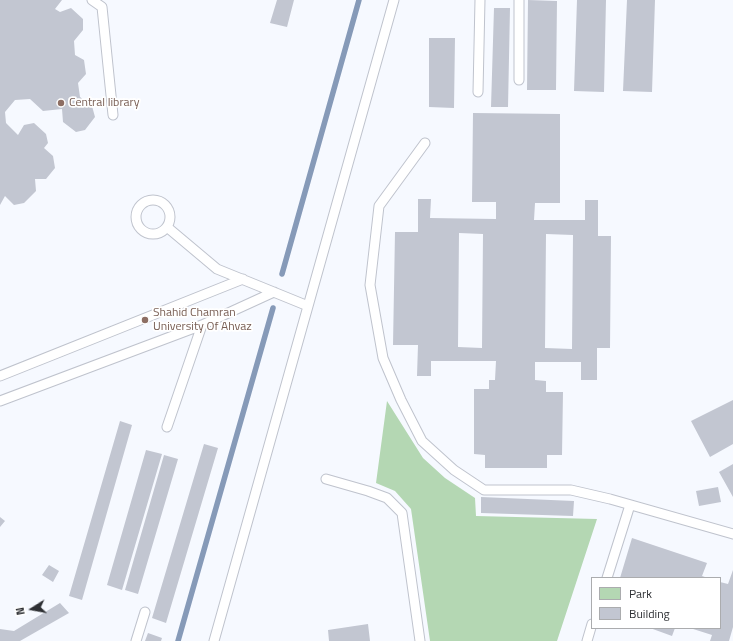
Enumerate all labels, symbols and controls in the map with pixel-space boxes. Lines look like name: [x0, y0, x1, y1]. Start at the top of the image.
place label: Central library: [69, 96, 139, 110]
marker: Central library: [56, 98, 66, 108]
place label: Shahid Chamran University Of Ahvaz: [153, 306, 252, 334]
marker: Shahid Chamran University Of Ahvaz: [140, 315, 150, 325]
legend: [591, 577, 721, 629]
text: Park: [629, 584, 652, 603]
north arrow: [12, 589, 52, 629]
text: Building: [629, 604, 670, 623]
text: N: [12, 606, 29, 617]

